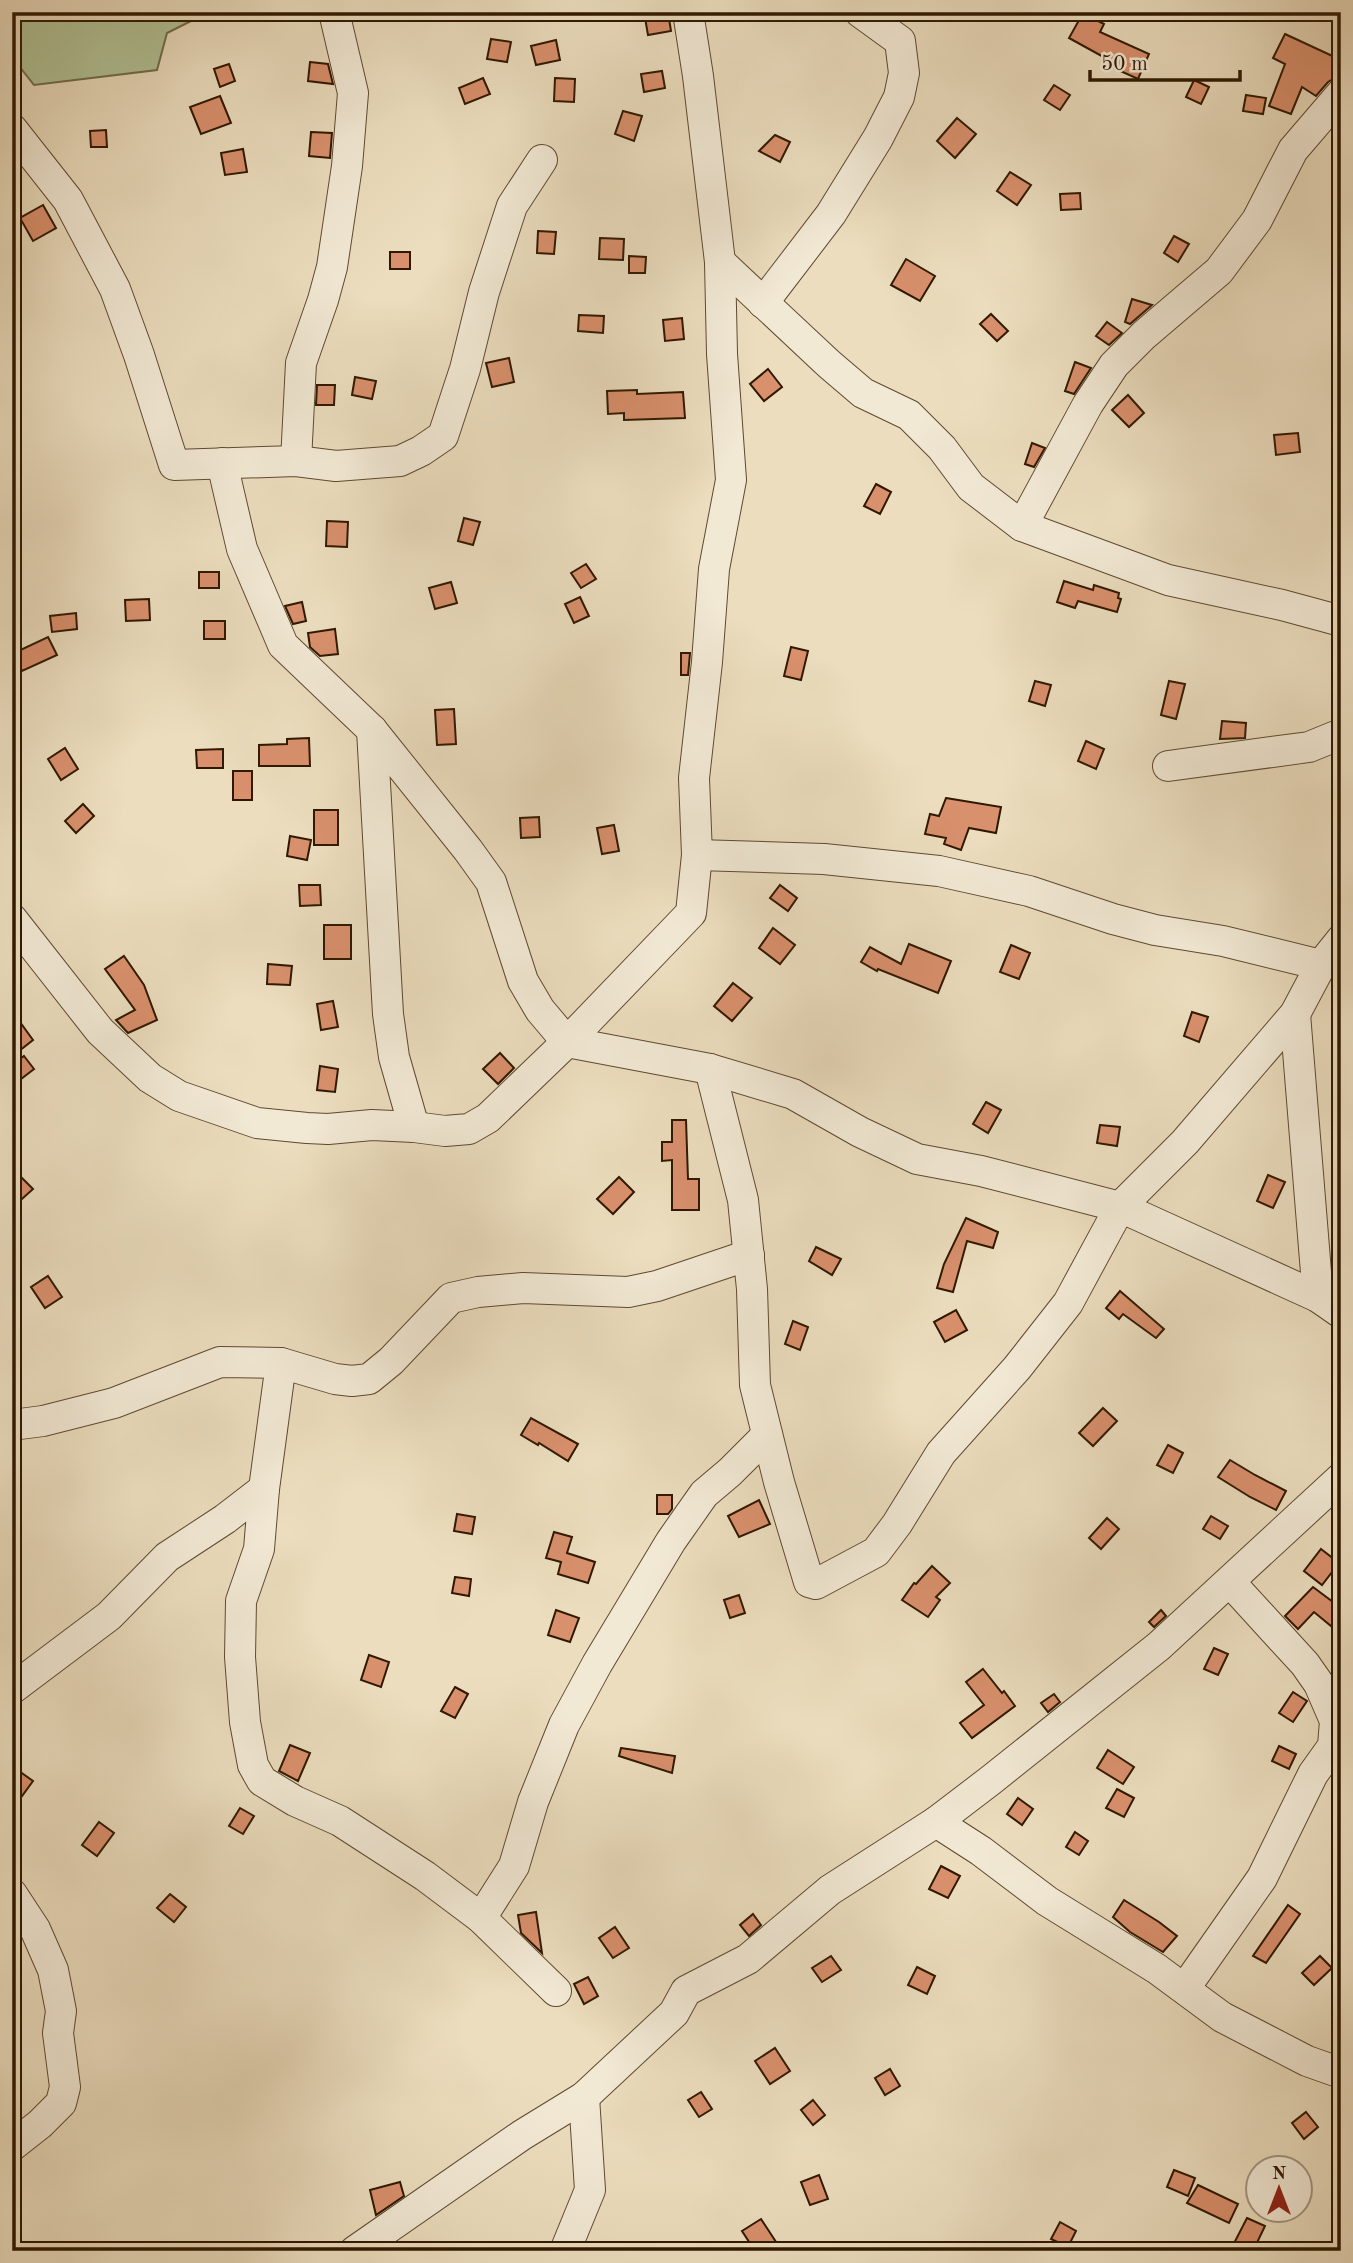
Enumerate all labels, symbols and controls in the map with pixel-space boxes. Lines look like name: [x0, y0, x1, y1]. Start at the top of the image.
scale bar: [1090, 38, 1241, 82]
text: 50 m: [1101, 54, 1148, 75]
north arrow: [1244, 2154, 1314, 2224]
text: N: [1272, 2165, 1287, 2184]

